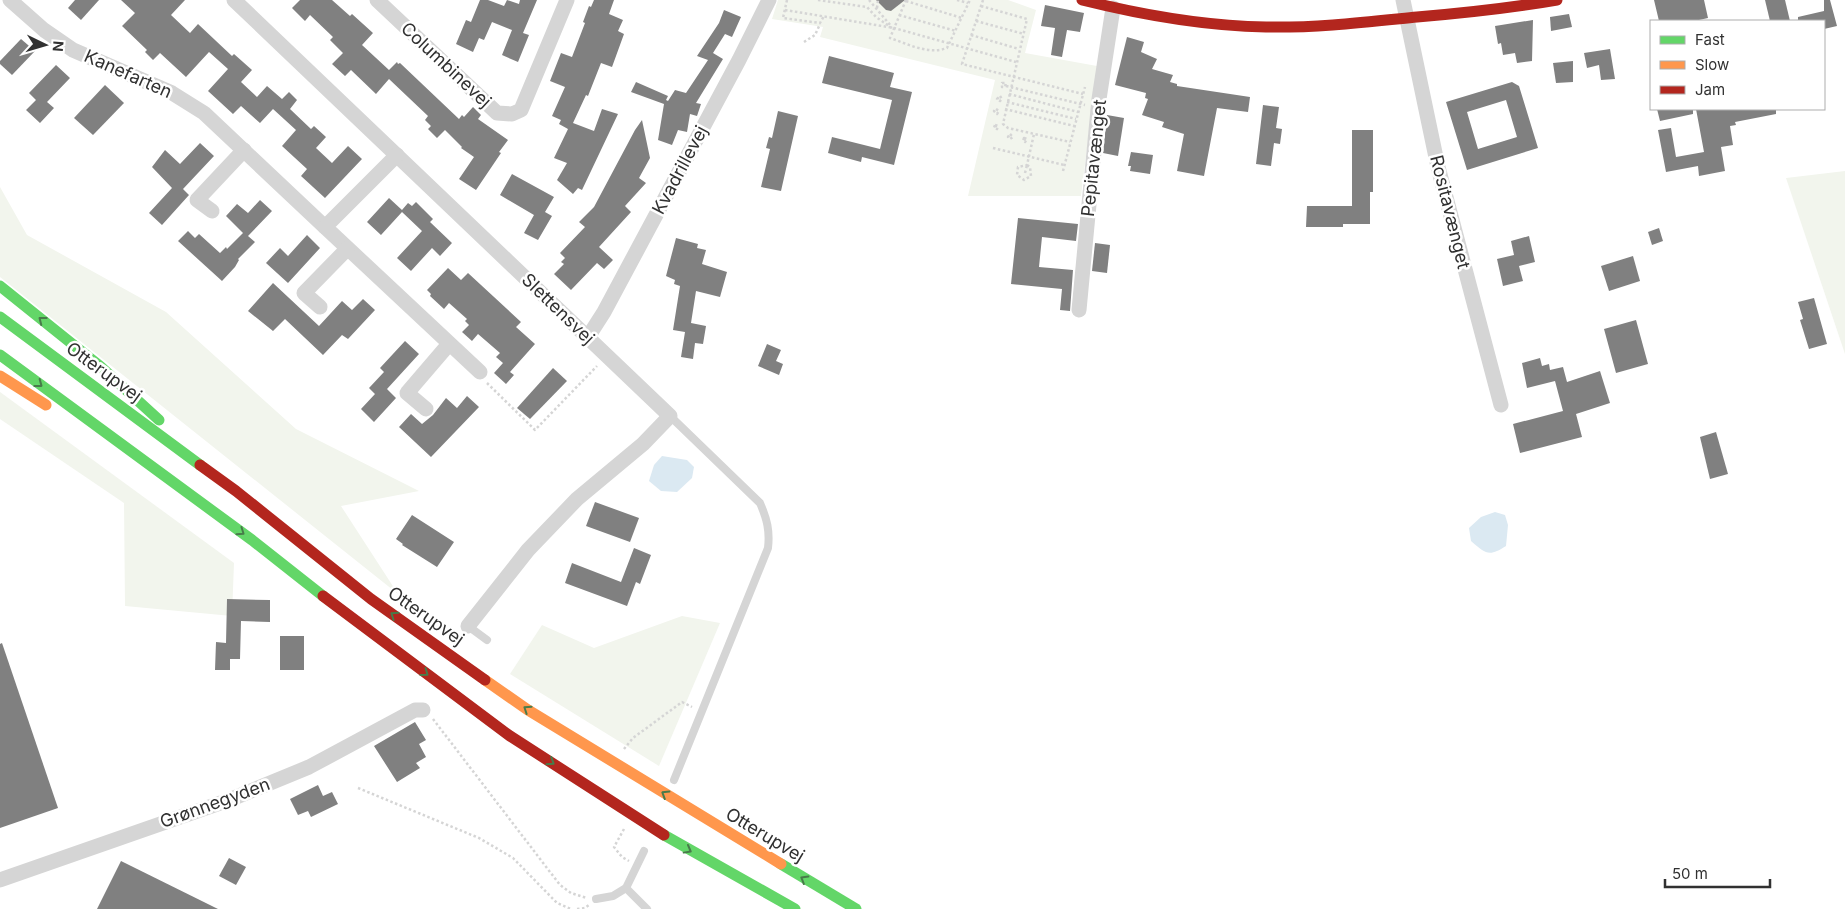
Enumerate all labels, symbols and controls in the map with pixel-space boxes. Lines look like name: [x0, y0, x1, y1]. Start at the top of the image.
street label: Columbinevej: [397, 18, 496, 112]
north arrow: [20, 20, 70, 70]
legend: [1650, 20, 1825, 110]
text: Fast: [1695, 30, 1725, 49]
text: N: [50, 40, 67, 52]
street label: Kanefarten: [81, 45, 175, 102]
text: Slow: [1695, 55, 1729, 74]
text: Jam: [1695, 80, 1725, 99]
street label: Pepitavænget: [1077, 98, 1110, 218]
street label: Kvadrillevej: [647, 122, 712, 218]
street label: Rositavænget: [1426, 153, 1475, 271]
street label: Slettensvej: [518, 269, 599, 348]
one-way arrow: [39, 317, 48, 325]
street label: Otterupvej: [62, 337, 146, 406]
one-way arrow: [33, 378, 43, 387]
one-way arrow: [235, 526, 244, 535]
street label: Otterupvej: [384, 582, 468, 649]
one-way arrow: [390, 612, 400, 621]
one-way arrow: [419, 667, 429, 676]
one-way arrow: [523, 706, 533, 715]
one-way arrow: [546, 756, 555, 766]
street label: Grønnegyden: [157, 773, 273, 832]
one-way arrow: [661, 791, 670, 801]
street label: Otterupvej: [722, 803, 808, 866]
one-way arrow: [683, 843, 692, 853]
scale bar: [1665, 856, 1770, 888]
text: 50 m: [1672, 864, 1708, 883]
one-way arrow: [800, 875, 809, 885]

